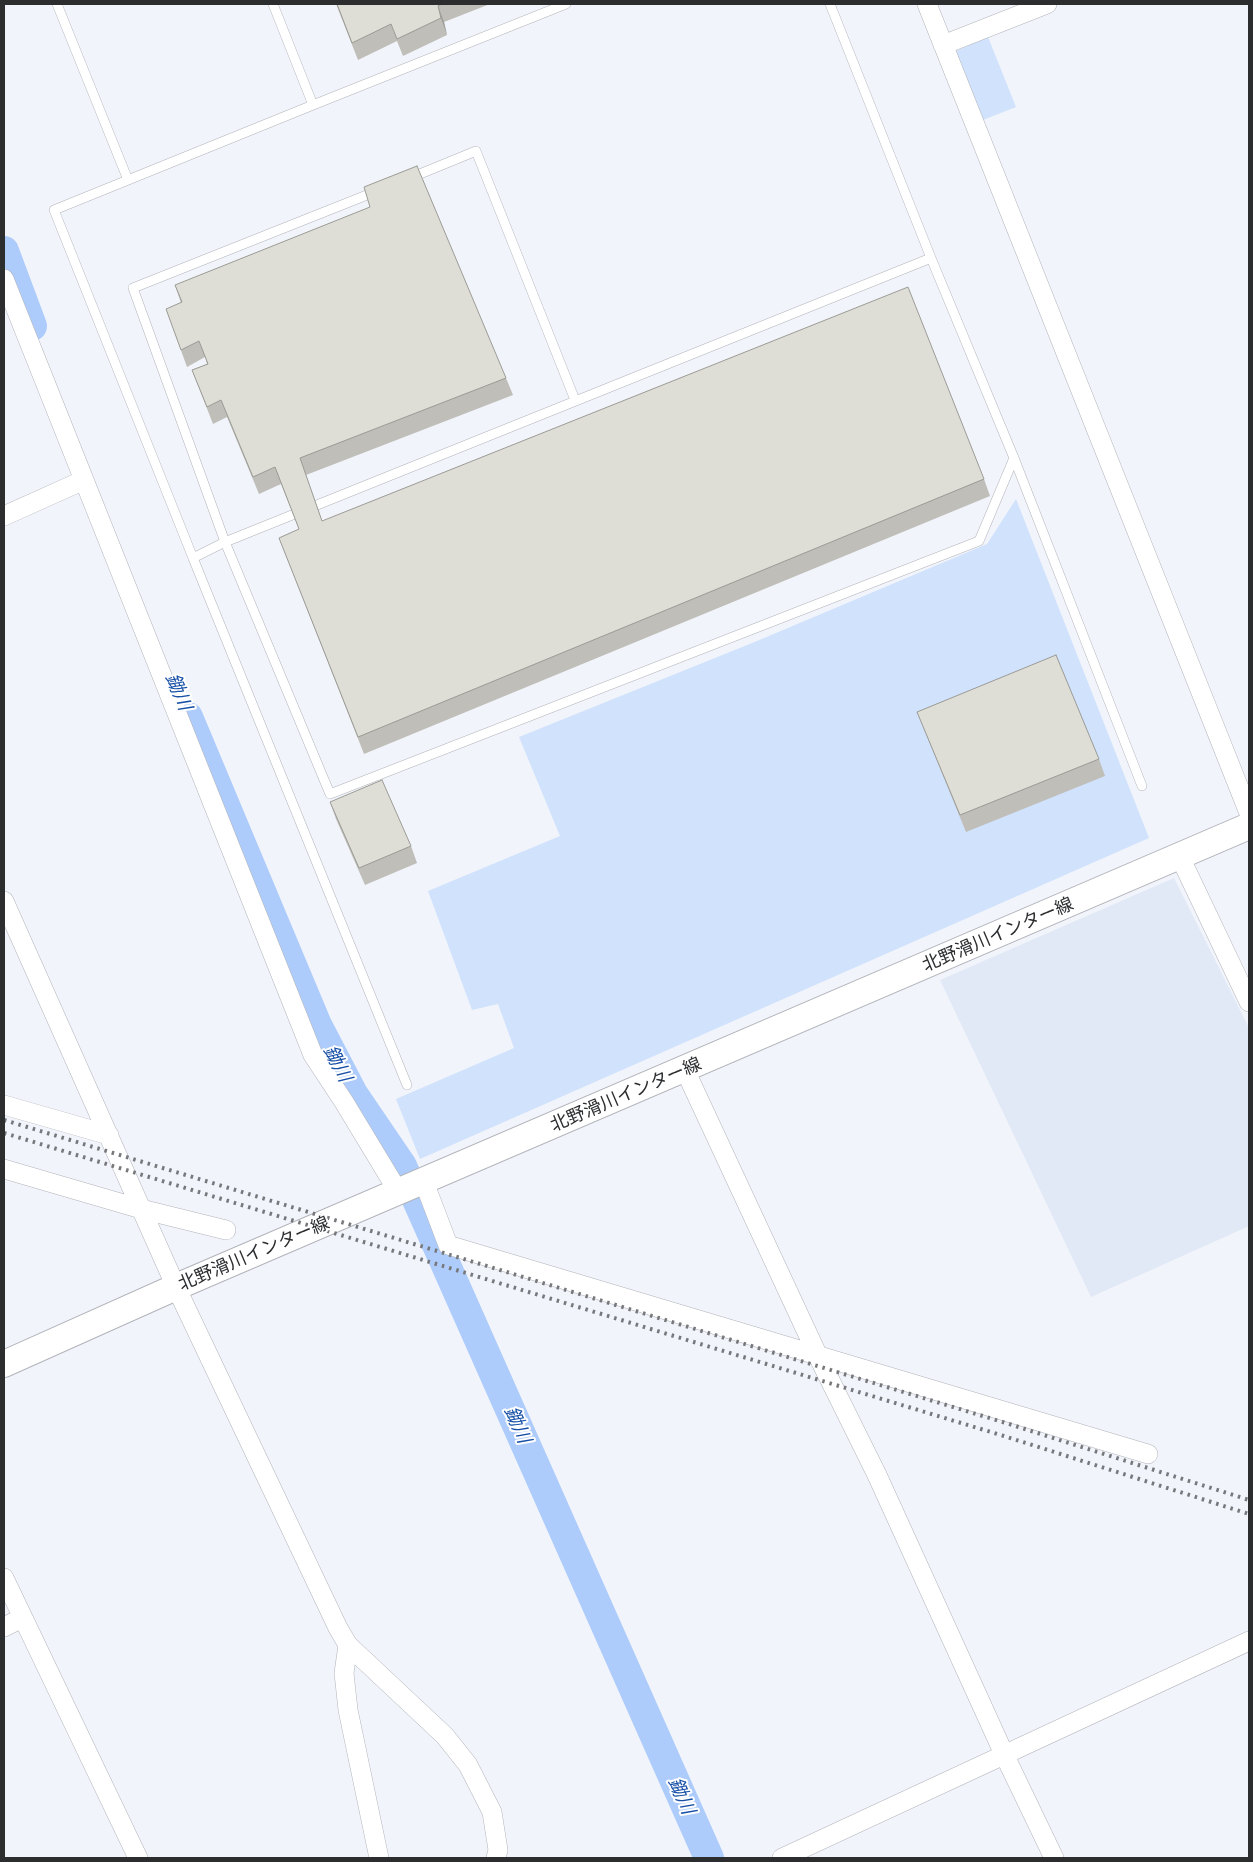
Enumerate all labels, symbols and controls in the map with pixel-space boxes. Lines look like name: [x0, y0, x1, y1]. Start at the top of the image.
water label: 鋤川: [160, 670, 196, 714]
street label: 北野滑川インター線: [919, 893, 1077, 977]
water label: 鋤川: [318, 1042, 356, 1086]
street label: 北野滑川インター線: [547, 1053, 705, 1137]
street label: 北野滑川インター線: [175, 1212, 333, 1296]
water label: 鋤川: [499, 1403, 535, 1447]
water label: 鋤川: [663, 1774, 699, 1818]

